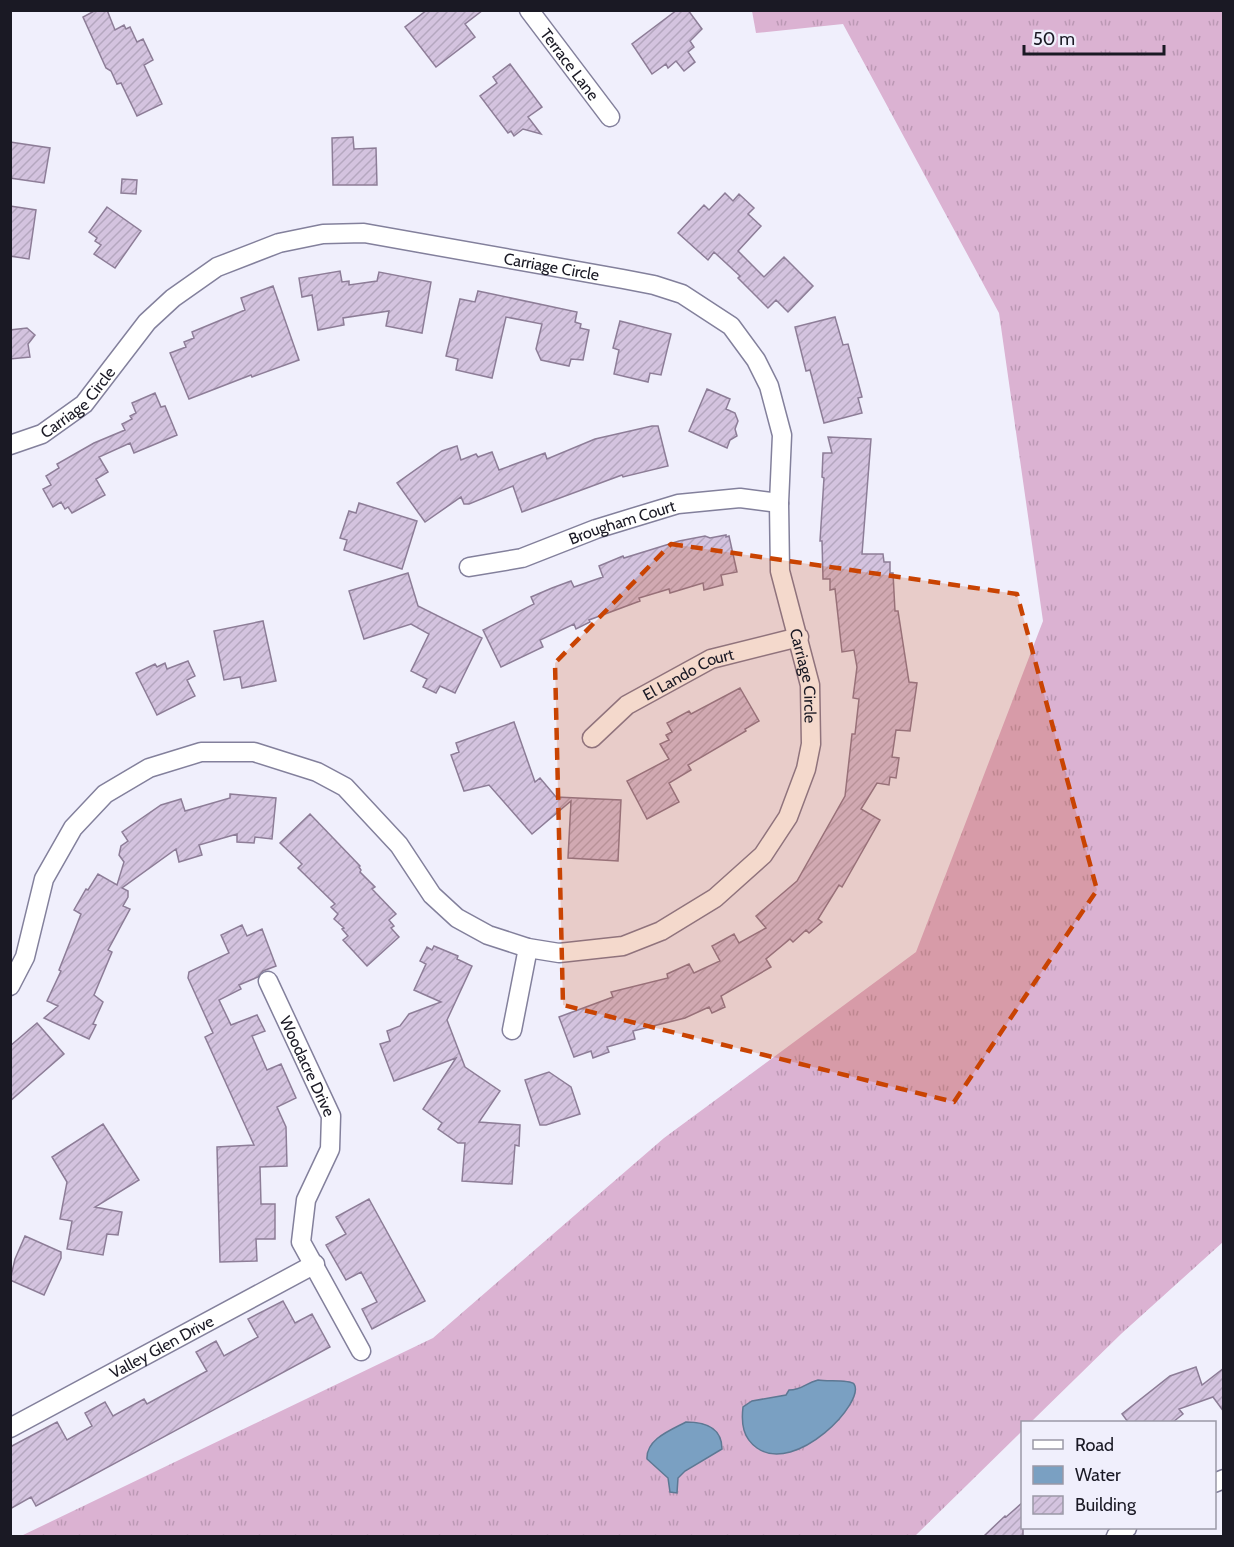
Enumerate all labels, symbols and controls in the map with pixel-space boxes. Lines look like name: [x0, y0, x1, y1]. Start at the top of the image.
scale bar: [1024, 18, 1164, 56]
street label: Terrace Lane: [537, 25, 603, 104]
text: 50 m: [1033, 28, 1075, 50]
street label: Carriage Circle: [503, 249, 601, 284]
street label: Carriage Circle: [36, 363, 119, 442]
street label: Brougham Court: [566, 496, 678, 548]
street label: Carriage Circle: [786, 626, 820, 723]
street label: El Lando Court: [639, 644, 736, 704]
street label: Woodacre Drive: [276, 1013, 339, 1119]
street label: Valley Glen Drive: [106, 1311, 217, 1382]
legend: [1021, 1421, 1216, 1529]
text: Road: [1075, 1434, 1114, 1456]
text: Water: [1075, 1464, 1121, 1486]
text: Building: [1075, 1494, 1137, 1516]

